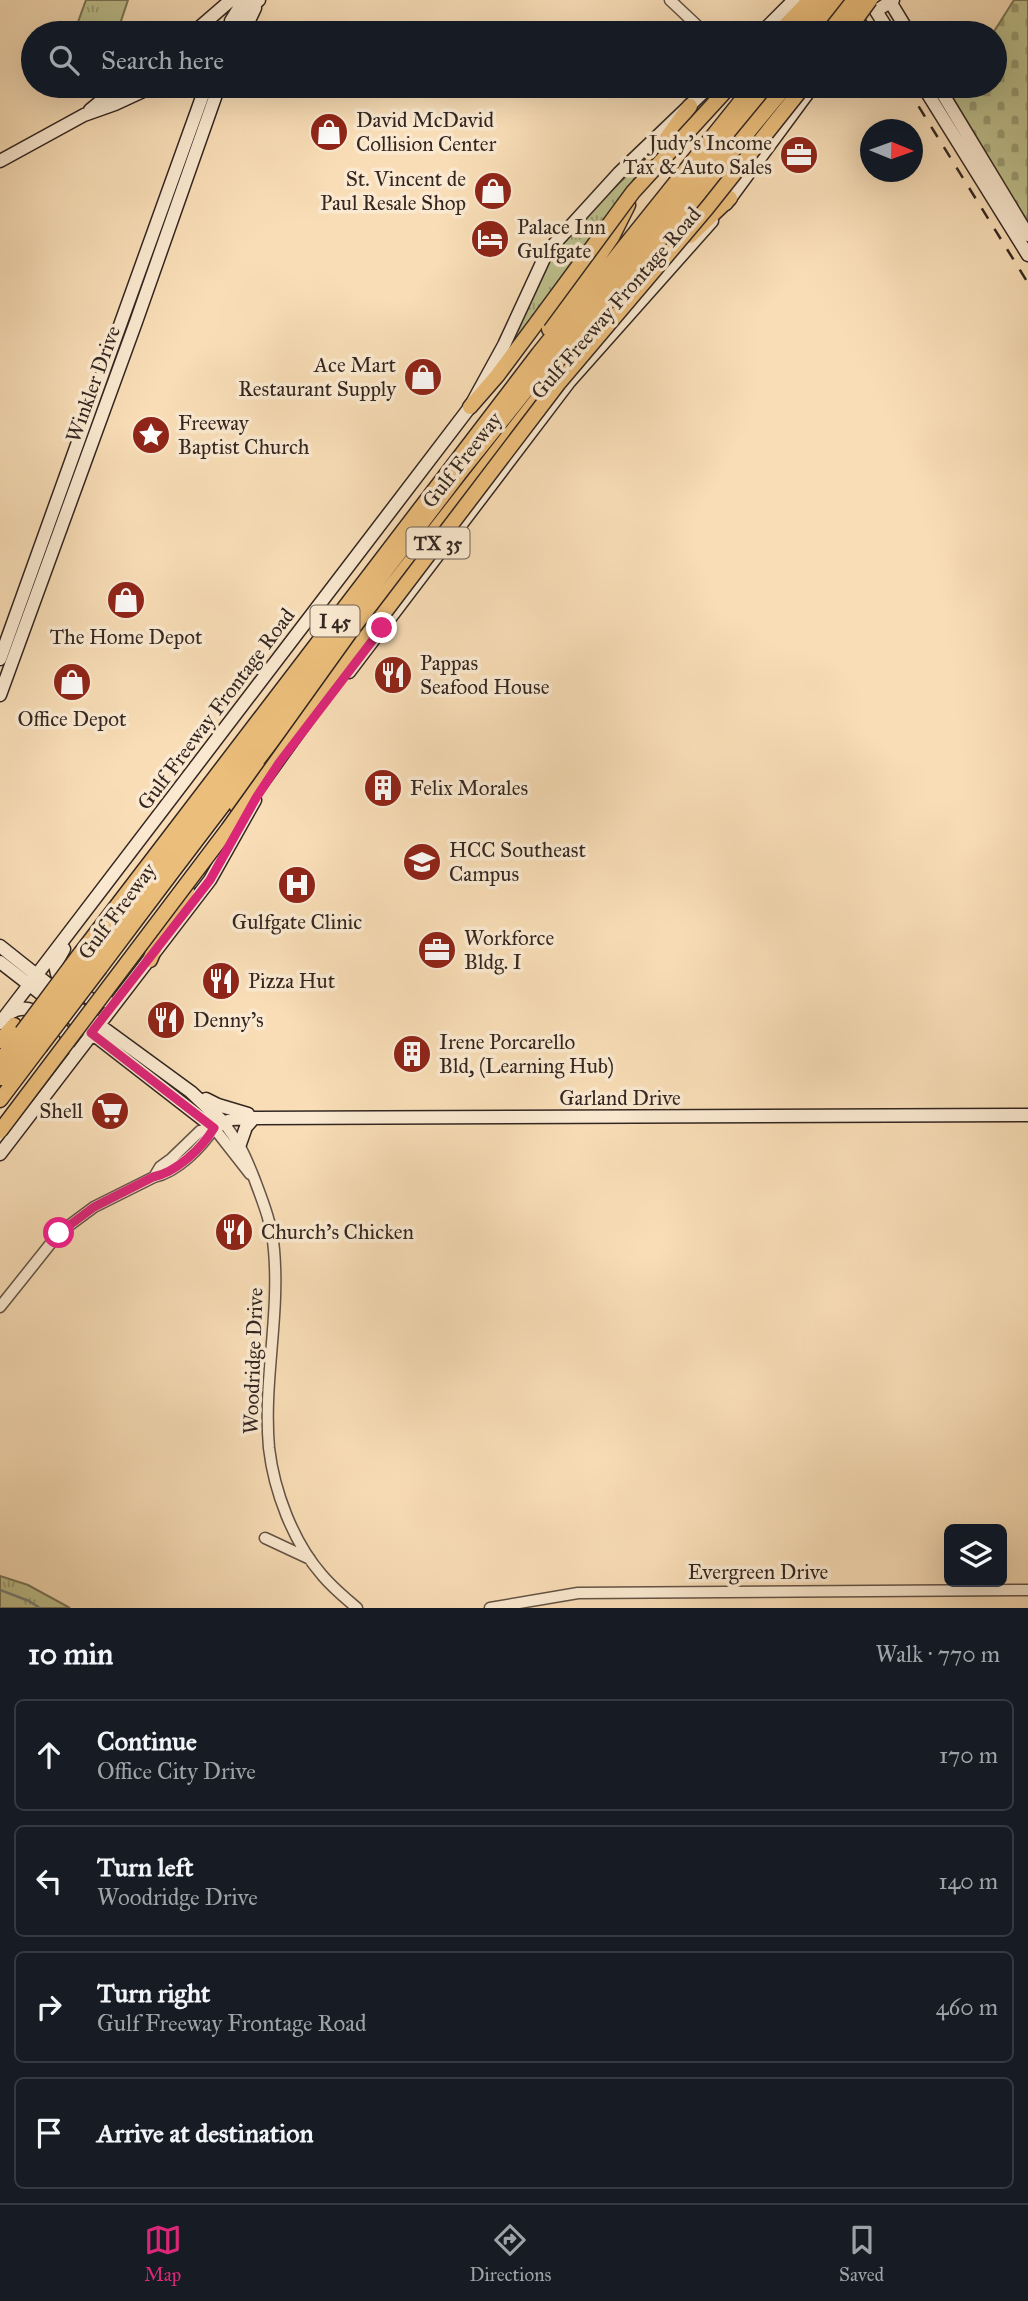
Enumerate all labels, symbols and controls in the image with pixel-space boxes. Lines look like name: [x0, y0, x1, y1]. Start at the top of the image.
search box: [21, 21, 1007, 98]
icon: search: [45, 41, 83, 79]
text: Search here: [101, 44, 224, 76]
place label: David McDavid Collision Center: [356, 107, 497, 157]
shop icon: David McDavid Collision Center: [308, 111, 350, 153]
north arrow: [860, 119, 923, 182]
place label: Judy's Income Tax & Auto Sales: [623, 130, 772, 180]
office icon: Judy's Income Tax & Auto Sales: [778, 134, 820, 176]
place label: St. Vincent de Paul Resale Shop: [320, 166, 466, 216]
shop icon: St. Vincent de Paul Resale Shop: [472, 170, 514, 212]
street label: Gulf Freeway Frontage Road: [525, 201, 707, 404]
place label: Palace Inn Gulfgate: [517, 214, 606, 264]
hotel icon: Palace Inn Gulfgate: [469, 218, 511, 260]
street label: Winkler Drive: [60, 322, 126, 446]
place label: Ace Mart Restaurant Supply: [238, 352, 397, 402]
shop icon: Ace Mart Restaurant Supply: [402, 356, 444, 398]
street label: Gulf Freeway: [417, 406, 508, 513]
place label: Freeway Baptist Church: [178, 410, 310, 460]
place icon: Freeway Baptist Church: [130, 414, 172, 456]
road number: TX 35: [406, 528, 470, 558]
shop icon: The Home Depot: [105, 579, 147, 621]
street label: Gulf Freeway Frontage Road: [132, 603, 301, 815]
road number: I 45: [310, 606, 360, 636]
route end: [366, 612, 397, 643]
place label: The Home Depot: [50, 624, 203, 650]
place label: Pappas Seafood House: [420, 650, 550, 700]
restaurant icon: Pappas Seafood House: [372, 654, 414, 696]
shop icon: Office Depot: [51, 661, 93, 703]
place label: Office Depot: [18, 706, 127, 732]
building icon: Felix Morales: [362, 767, 404, 809]
place label: Felix Morales: [410, 775, 528, 801]
place label: HCC Southeast Campus: [449, 837, 586, 887]
school or university icon: HCC Southeast Campus: [401, 841, 443, 883]
street label: Gulf Freeway: [72, 857, 163, 965]
hospital icon: Gulfgate Clinic: [276, 864, 318, 906]
place label: Gulfgate Clinic: [232, 909, 362, 935]
place label: Workforce Bldg. I: [464, 925, 554, 975]
office icon: Workforce Bldg. I: [416, 929, 458, 971]
restaurant icon: Pizza Hut: [200, 960, 242, 1002]
place label: Pizza Hut: [248, 968, 336, 994]
restaurant icon: Denny's: [145, 999, 187, 1041]
place label: Denny's: [193, 1007, 264, 1033]
place label: Irene Porcarello Bld, (Learning Hub): [439, 1029, 614, 1079]
building icon: Irene Porcarello Bld, (Learning Hub): [391, 1033, 433, 1075]
street label: Garland Drive: [559, 1085, 681, 1111]
supermarket icon: Shell: [89, 1090, 131, 1132]
place label: Shell: [39, 1098, 83, 1124]
restaurant icon: Church's Chicken: [213, 1211, 255, 1253]
route start: [43, 1217, 74, 1248]
place label: Church's Chicken: [261, 1219, 414, 1245]
street label: Woodridge Drive: [237, 1287, 269, 1435]
map controls: [944, 1524, 1007, 1587]
button: layers: [944, 1524, 1007, 1587]
street label: Evergreen Drive: [688, 1559, 828, 1585]
text: 10 min: [28, 1636, 113, 1672]
text: Walk · 770 m: [876, 1640, 1000, 1668]
text: Continue: [97, 1725, 197, 1757]
icon: ahead: [30, 1736, 68, 1774]
text: 170 m: [939, 1741, 998, 1769]
text: Office City Drive: [97, 1757, 256, 1785]
text: Turn left: [97, 1851, 193, 1883]
icon: left: [30, 1862, 68, 1900]
text: 140 m: [938, 1867, 998, 1895]
text: Woodridge Drive: [97, 1883, 258, 1911]
text: Turn right: [97, 1977, 210, 2009]
icon: right: [30, 1988, 68, 2026]
text: 460 m: [936, 1993, 998, 2021]
text: Gulf Freeway Frontage Road: [97, 2009, 367, 2037]
icon: arrive: [30, 2114, 68, 2152]
text: Arrive at destination: [97, 2117, 314, 2149]
tab: Map: [144, 2221, 182, 2286]
tab: Directions: [469, 2221, 551, 2286]
tab: Saved: [839, 2221, 884, 2286]

